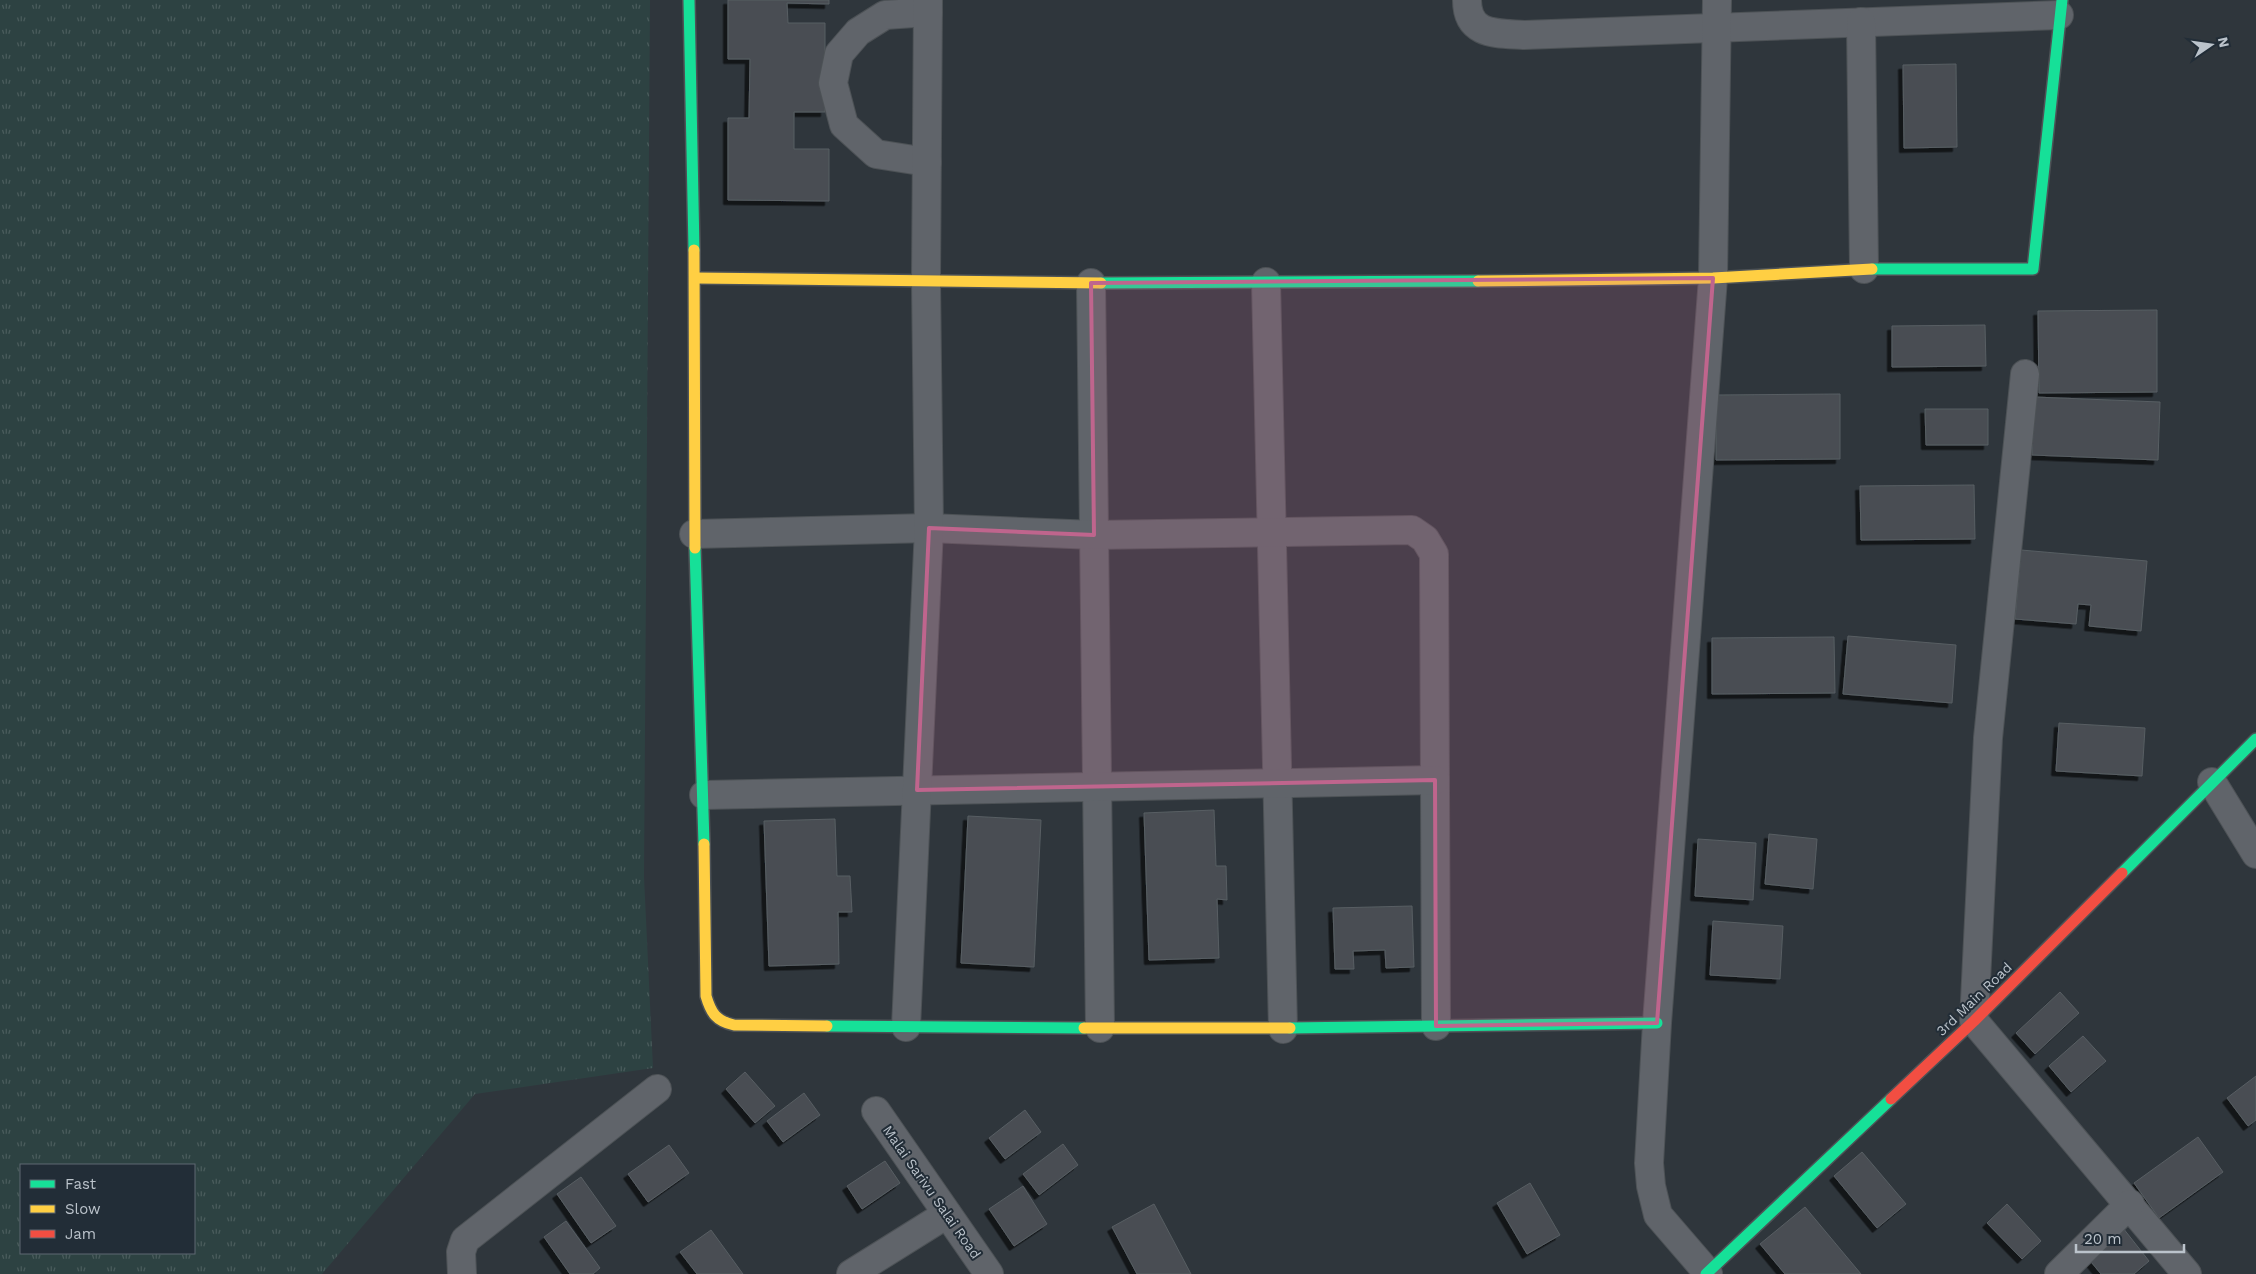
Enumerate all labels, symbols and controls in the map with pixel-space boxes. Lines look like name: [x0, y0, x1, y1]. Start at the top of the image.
north arrow: [2186, 20, 2236, 70]
text: N: [2215, 35, 2233, 49]
street label: 3rd Main Road: [1933, 959, 2015, 1039]
street label: Malai Sarivu Salai Road: [880, 1122, 984, 1262]
legend: [20, 1164, 195, 1254]
text: Fast: [65, 1175, 97, 1193]
text: Slow: [65, 1200, 101, 1218]
scale bar: [2076, 1222, 2184, 1254]
text: Jam: [65, 1225, 96, 1243]
text: 20 m: [2084, 1230, 2122, 1248]

